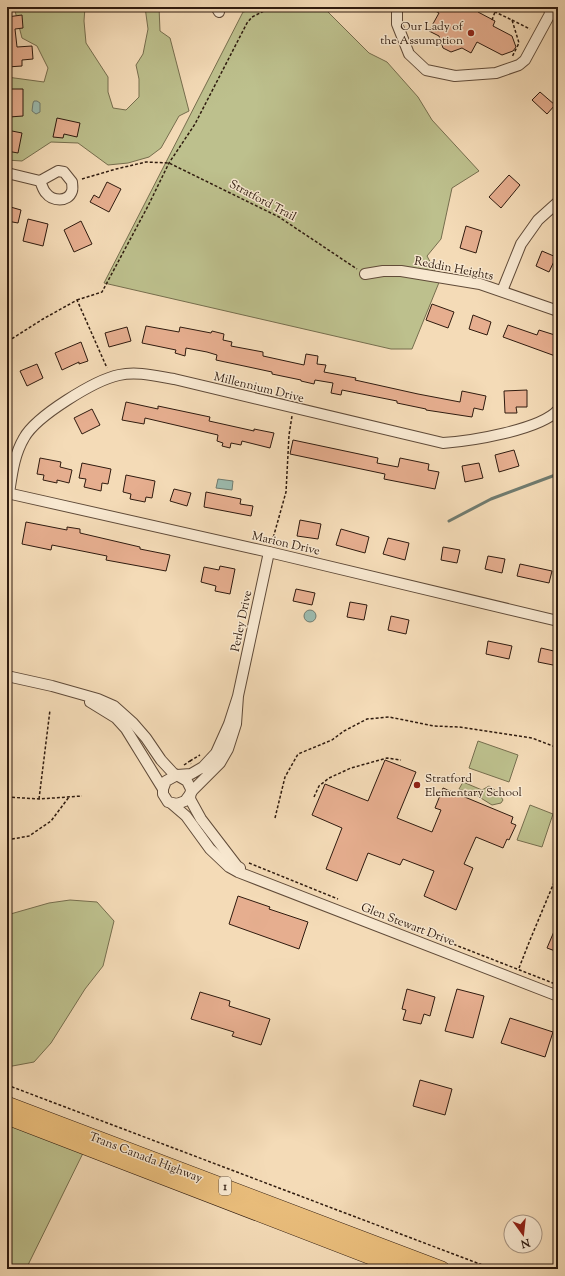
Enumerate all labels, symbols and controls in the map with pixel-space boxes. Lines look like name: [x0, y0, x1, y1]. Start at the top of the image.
place label: Our Lady of the Assumption: [380, 18, 464, 50]
marker: Our Lady of the Assumption: [466, 28, 476, 38]
street label: Stratford Trail: [226, 176, 300, 226]
street label: Reddin Heights: [413, 252, 495, 286]
street label: Millennium Drive: [212, 368, 306, 408]
street label: Marion Drive: [250, 527, 322, 561]
street label: Perley Drive: [227, 588, 257, 654]
place label: Stratford Elementary School: [425, 770, 522, 802]
marker: Stratford Elementary School: [412, 780, 422, 790]
street label: Glen Stewart Drive: [358, 899, 458, 951]
street label: Trans Canada Highway: [86, 1128, 205, 1188]
road number: 1: [219, 1177, 231, 1195]
north arrow: [503, 1214, 543, 1254]
text: N: [519, 1234, 533, 1252]

